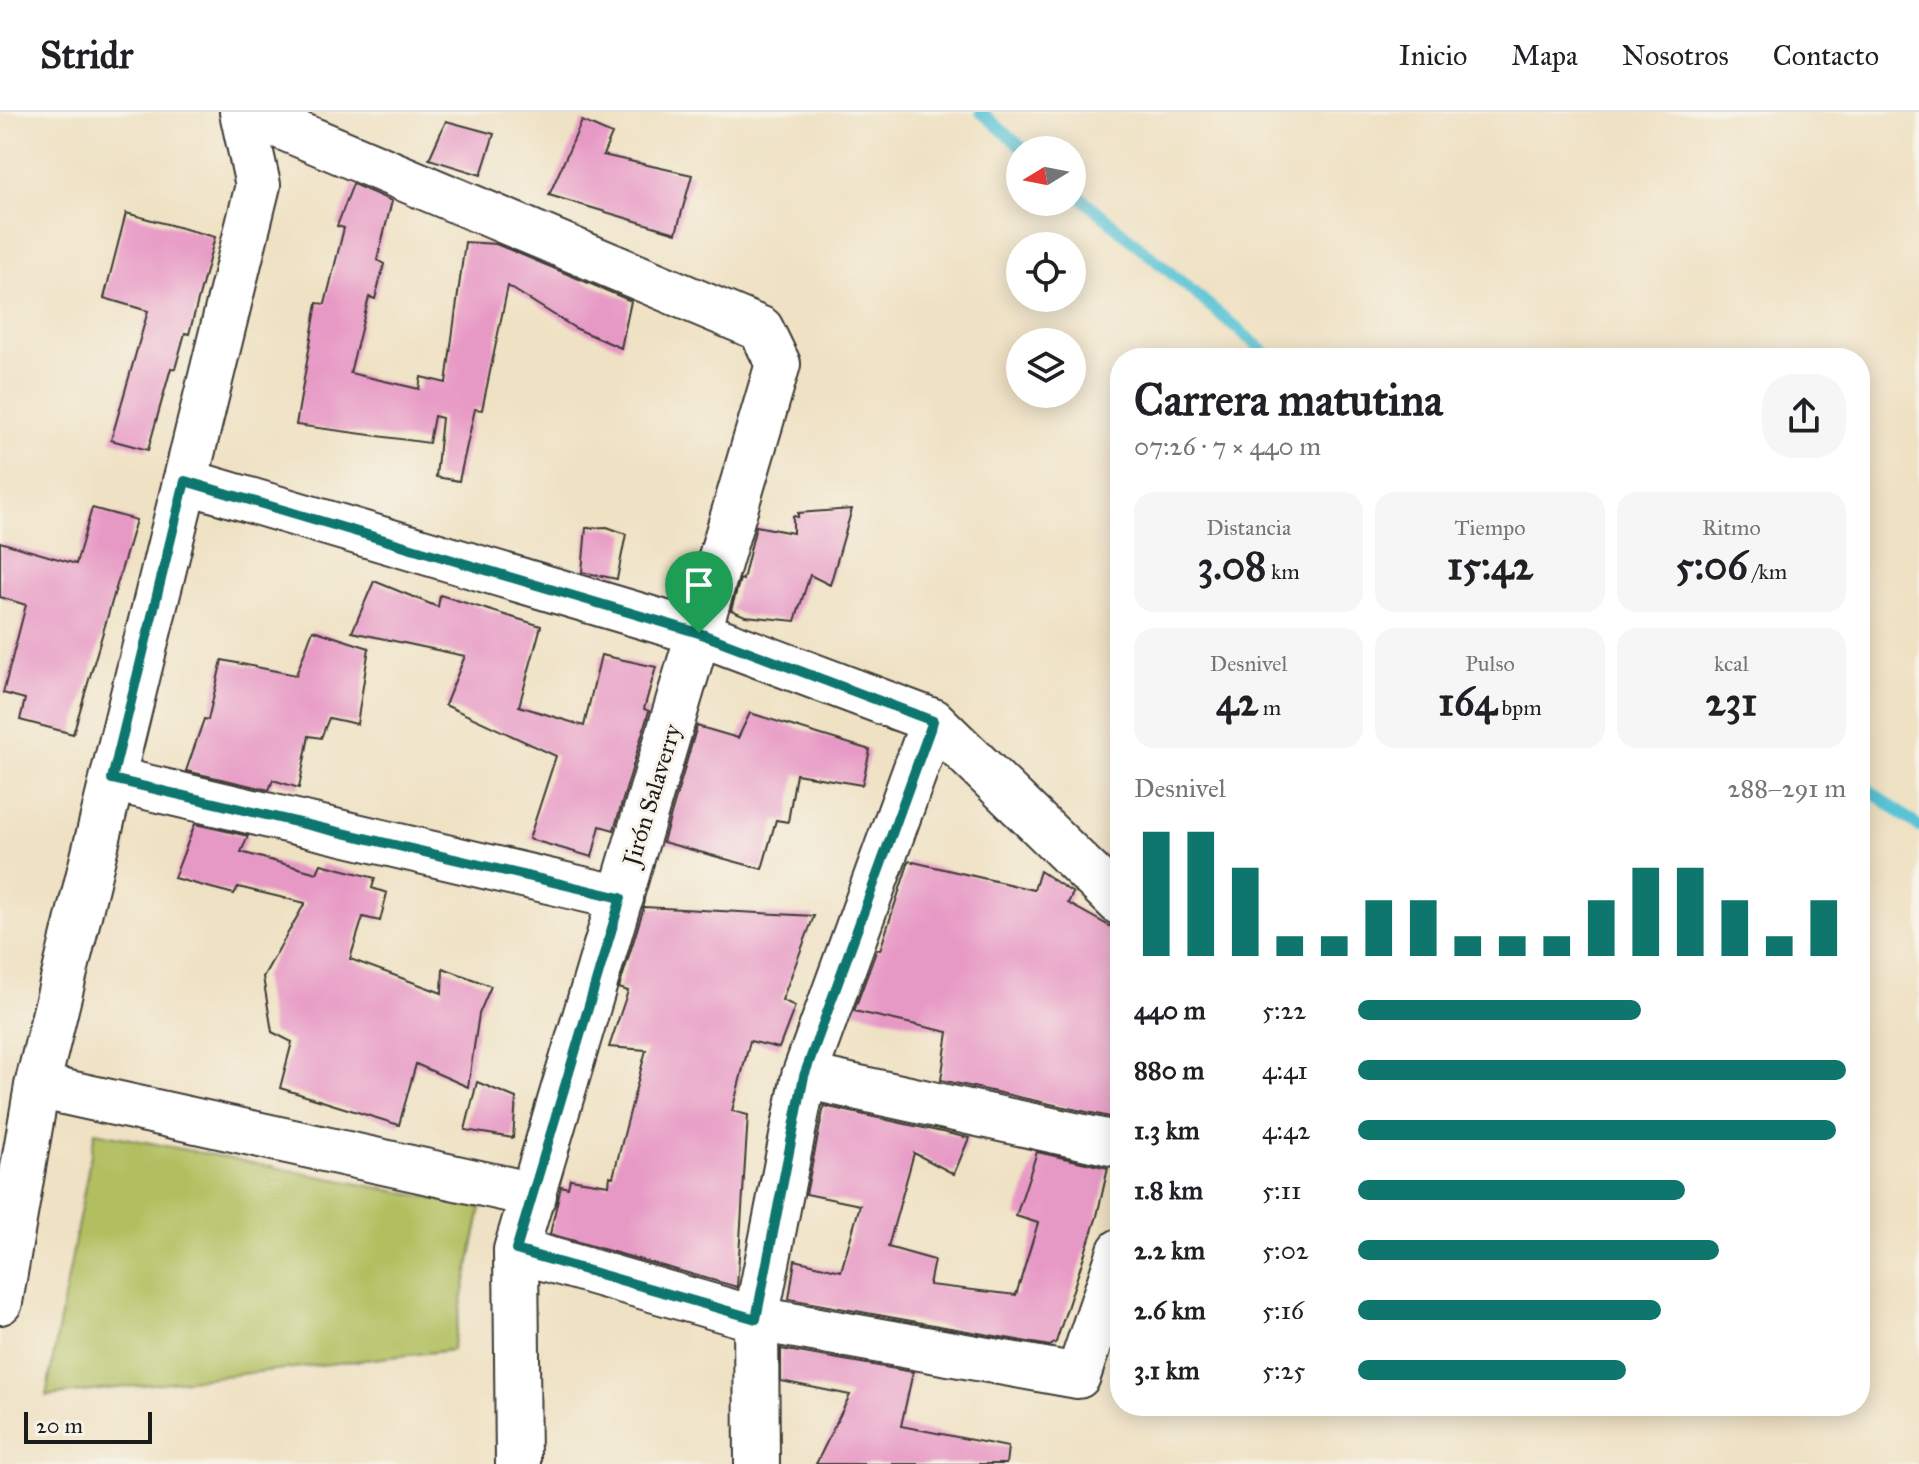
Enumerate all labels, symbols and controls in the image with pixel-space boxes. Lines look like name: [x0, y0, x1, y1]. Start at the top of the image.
text: Stridr: [40, 32, 133, 78]
text: Inicio: [1399, 38, 1467, 73]
text: Mapa: [1511, 38, 1578, 73]
text: Nosotros: [1622, 38, 1729, 73]
text: Contacto: [1773, 38, 1879, 73]
north arrow: [1006, 136, 1086, 216]
map controls: [1006, 136, 1086, 408]
button: locate: [1006, 232, 1086, 312]
button: layers: [1006, 328, 1086, 408]
text: Carrera matutina: [1134, 373, 1443, 427]
button: share: [1762, 374, 1846, 458]
text: 07:26 · 7 × 440 m: [1134, 430, 1321, 462]
text: Distancia: [1206, 514, 1291, 541]
text: Tiempo: [1455, 514, 1525, 541]
text: Ritmo: [1702, 514, 1761, 541]
text: 3.08: [1198, 541, 1266, 590]
text: 15:42: [1447, 541, 1533, 590]
text: 5:06: [1675, 541, 1748, 590]
pin: [665, 551, 733, 633]
text: km: [1266, 558, 1300, 585]
text: /km: [1748, 558, 1787, 585]
icon: arrive: [677, 563, 721, 607]
text: Desnivel: [1210, 650, 1287, 677]
text: Pulso: [1465, 650, 1515, 677]
text: kcal: [1714, 650, 1749, 677]
text: 42: [1216, 677, 1258, 726]
text: 164: [1438, 677, 1497, 726]
text: 231: [1706, 677, 1757, 726]
text: m: [1258, 694, 1281, 721]
text: bpm: [1497, 694, 1542, 721]
street label: Jirón Salaverry: [615, 720, 688, 872]
text: Desnivel: [1134, 772, 1226, 804]
text: 288–291 m: [1728, 772, 1846, 804]
text: 440 m: [1134, 994, 1206, 1026]
text: 5:22: [1262, 994, 1306, 1026]
text: 880 m: [1134, 1054, 1204, 1086]
text: 4:41: [1262, 1054, 1308, 1086]
text: 1.3 km: [1134, 1114, 1200, 1146]
text: 4:42: [1262, 1114, 1310, 1146]
text: 1.8 km: [1134, 1174, 1203, 1206]
text: 5:11: [1262, 1174, 1301, 1206]
text: 2.2 km: [1134, 1234, 1205, 1266]
text: 5:02: [1262, 1234, 1309, 1266]
text: 2.6 km: [1134, 1294, 1206, 1326]
text: 5:16: [1262, 1294, 1304, 1326]
text: 3.1 km: [1134, 1354, 1200, 1386]
text: 5:25: [1262, 1354, 1305, 1386]
scale bar: [24, 1408, 152, 1444]
text: 20 m: [36, 1412, 83, 1439]

